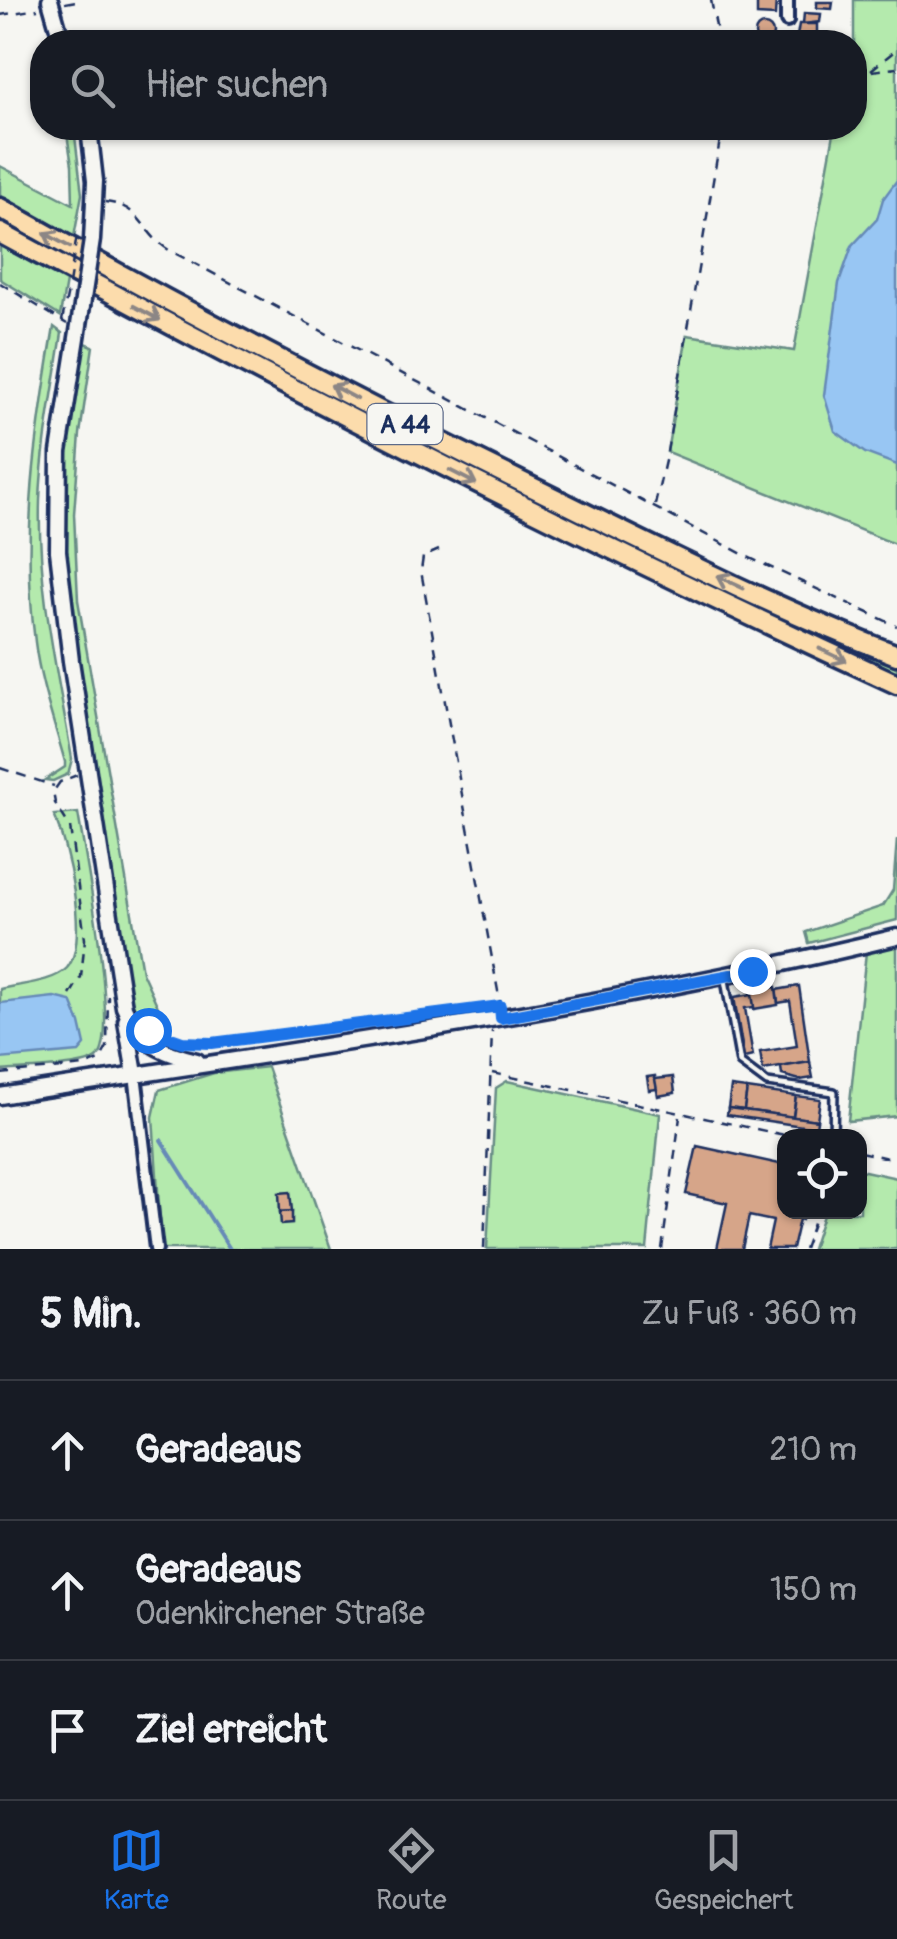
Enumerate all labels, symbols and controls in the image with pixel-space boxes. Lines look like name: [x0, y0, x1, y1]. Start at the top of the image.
search box: [30, 30, 867, 140]
icon: search: [65, 58, 120, 113]
text: Hier suchen: [145, 61, 328, 109]
one-way arrow: [42, 230, 72, 250]
one-way arrow: [132, 304, 161, 323]
one-way arrow: [329, 382, 359, 401]
road number: A 44: [368, 404, 442, 444]
one-way arrow: [447, 468, 477, 487]
one-way arrow: [715, 572, 745, 591]
one-way arrow: [817, 646, 847, 665]
route end: [730, 949, 776, 995]
route start: [126, 1008, 172, 1054]
map controls: [777, 1129, 867, 1219]
button: locate: [777, 1129, 867, 1219]
text: 5 Min.: [40, 1288, 142, 1340]
text: Zu Fuß · 360 m: [641, 1294, 857, 1334]
icon: ahead: [40, 1423, 95, 1478]
text: Geradeaus: [135, 1426, 301, 1474]
text: 210 m: [769, 1430, 857, 1470]
text: Geradeaus: [135, 1546, 301, 1594]
icon: ahead: [40, 1563, 95, 1618]
text: 150 m: [770, 1570, 857, 1610]
text: Odenkirchener Straße: [135, 1594, 425, 1634]
icon: arrive: [40, 1703, 95, 1758]
text: Ziel erreicht: [135, 1706, 327, 1754]
tab: Karte: [104, 1823, 169, 1918]
tab: Route: [376, 1823, 447, 1918]
tab: Gespeichert: [654, 1823, 793, 1918]

